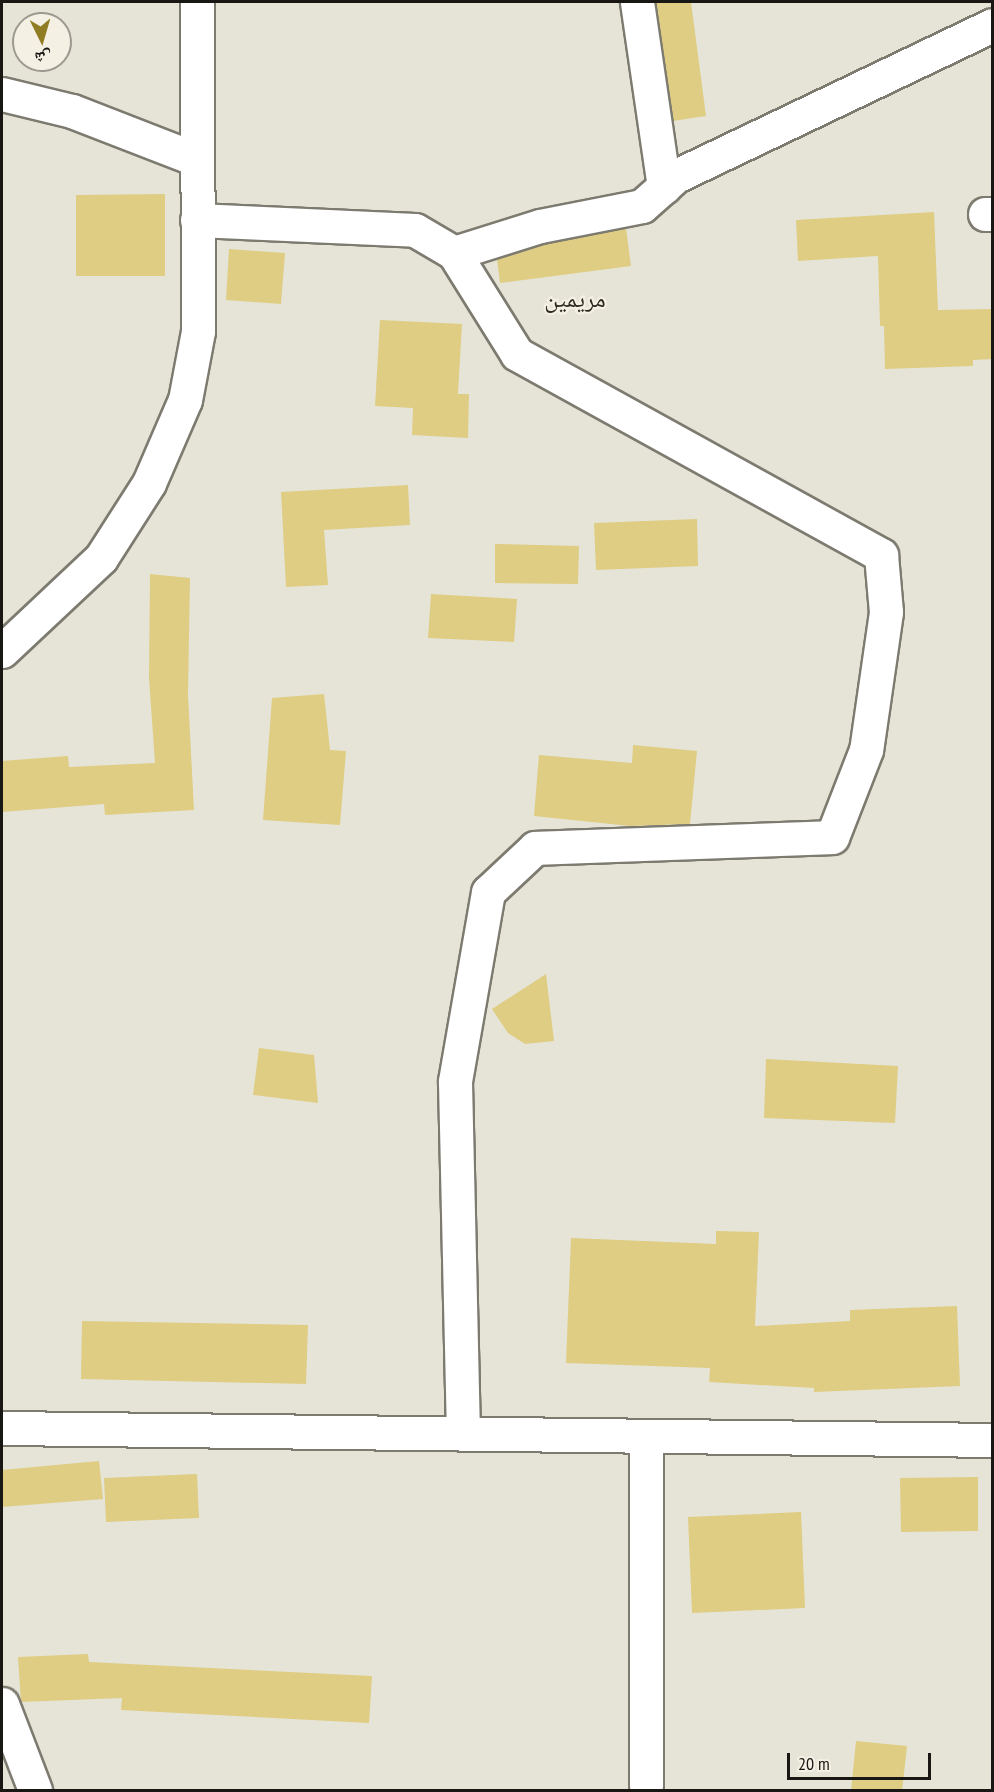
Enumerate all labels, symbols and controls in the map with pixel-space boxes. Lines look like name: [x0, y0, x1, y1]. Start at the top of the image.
north arrow: [12, 12, 72, 72]
text: ش: [34, 47, 53, 69]
district label: مريمين: [544, 285, 606, 313]
scale bar: [790, 1741, 934, 1779]
text: 20 m: [798, 1752, 830, 1775]

